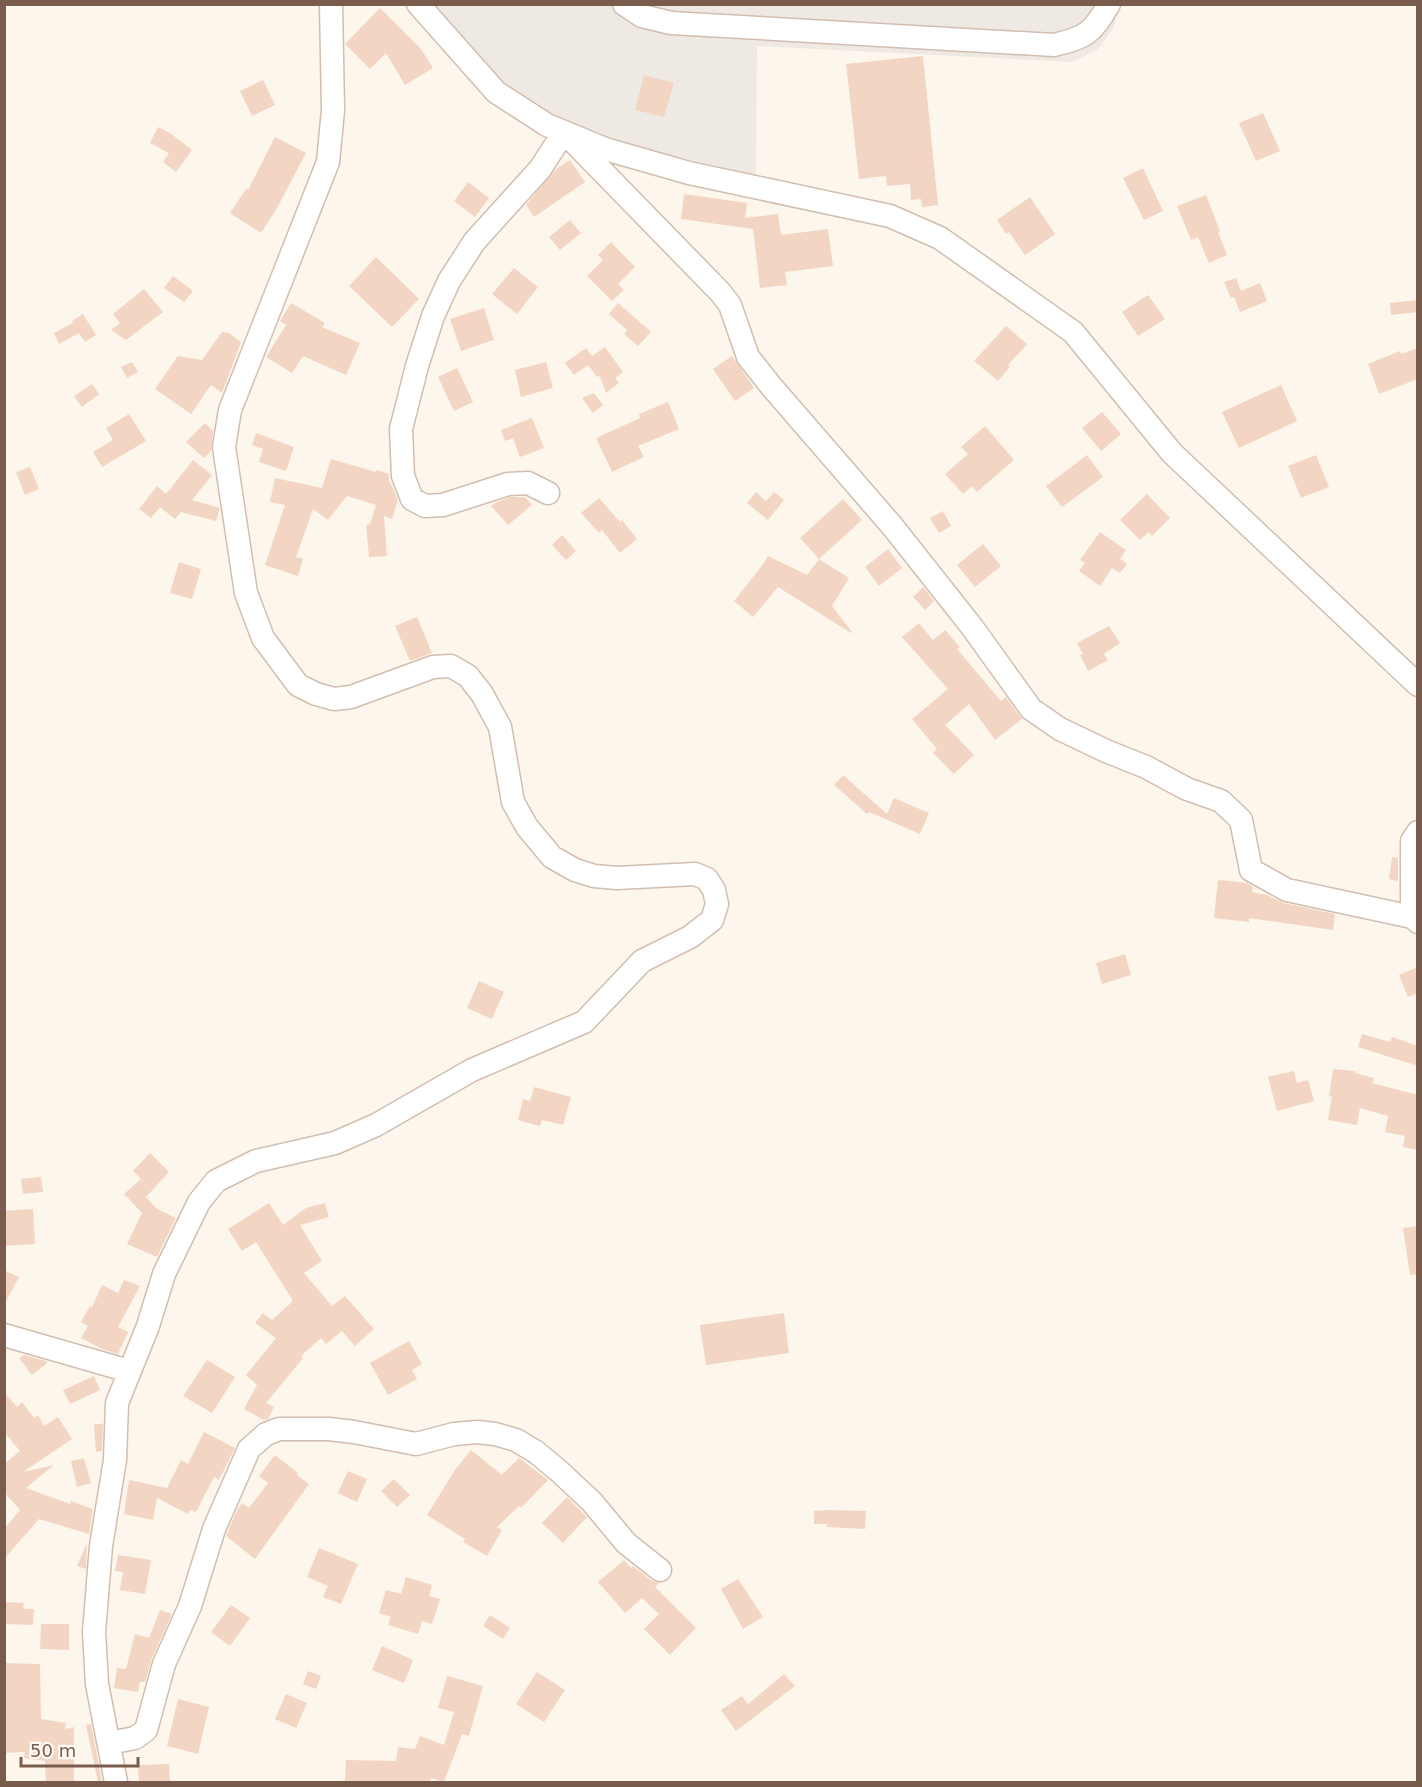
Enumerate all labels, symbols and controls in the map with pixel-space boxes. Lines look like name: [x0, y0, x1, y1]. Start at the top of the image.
scale bar: [21, 1730, 138, 1768]
text: 50 m: [30, 1740, 76, 1761]

